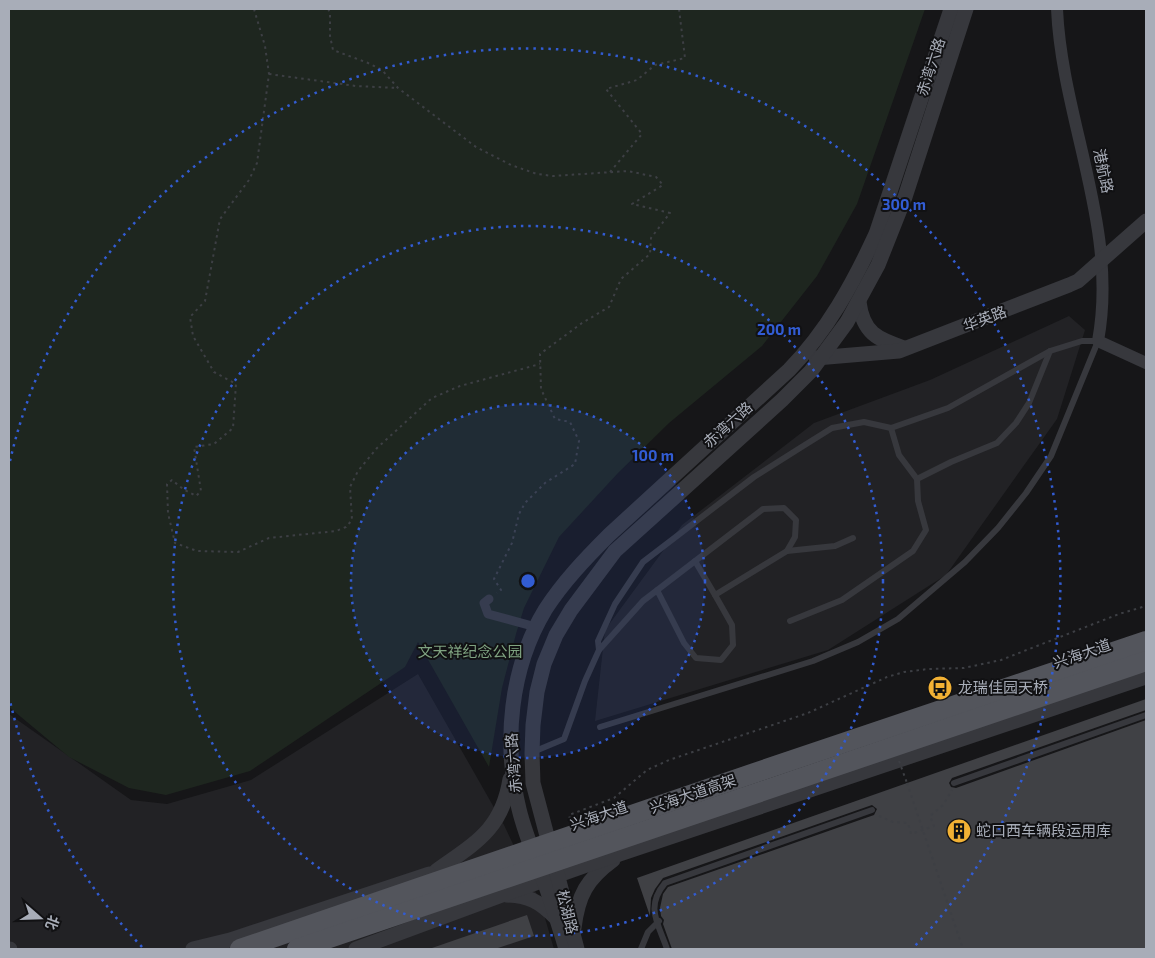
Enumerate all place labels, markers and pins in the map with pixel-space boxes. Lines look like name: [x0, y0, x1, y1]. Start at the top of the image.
centre of rings: [519, 572, 537, 590]
bus stop icon: 龙瑞佳园天桥: [927, 675, 953, 701]
place label: 龙瑞佳园天桥: [958, 678, 1048, 696]
building icon: 蛇口西车辆段运用库: [946, 818, 972, 844]
place label: 蛇口西车辆段运用库: [976, 821, 1111, 839]

